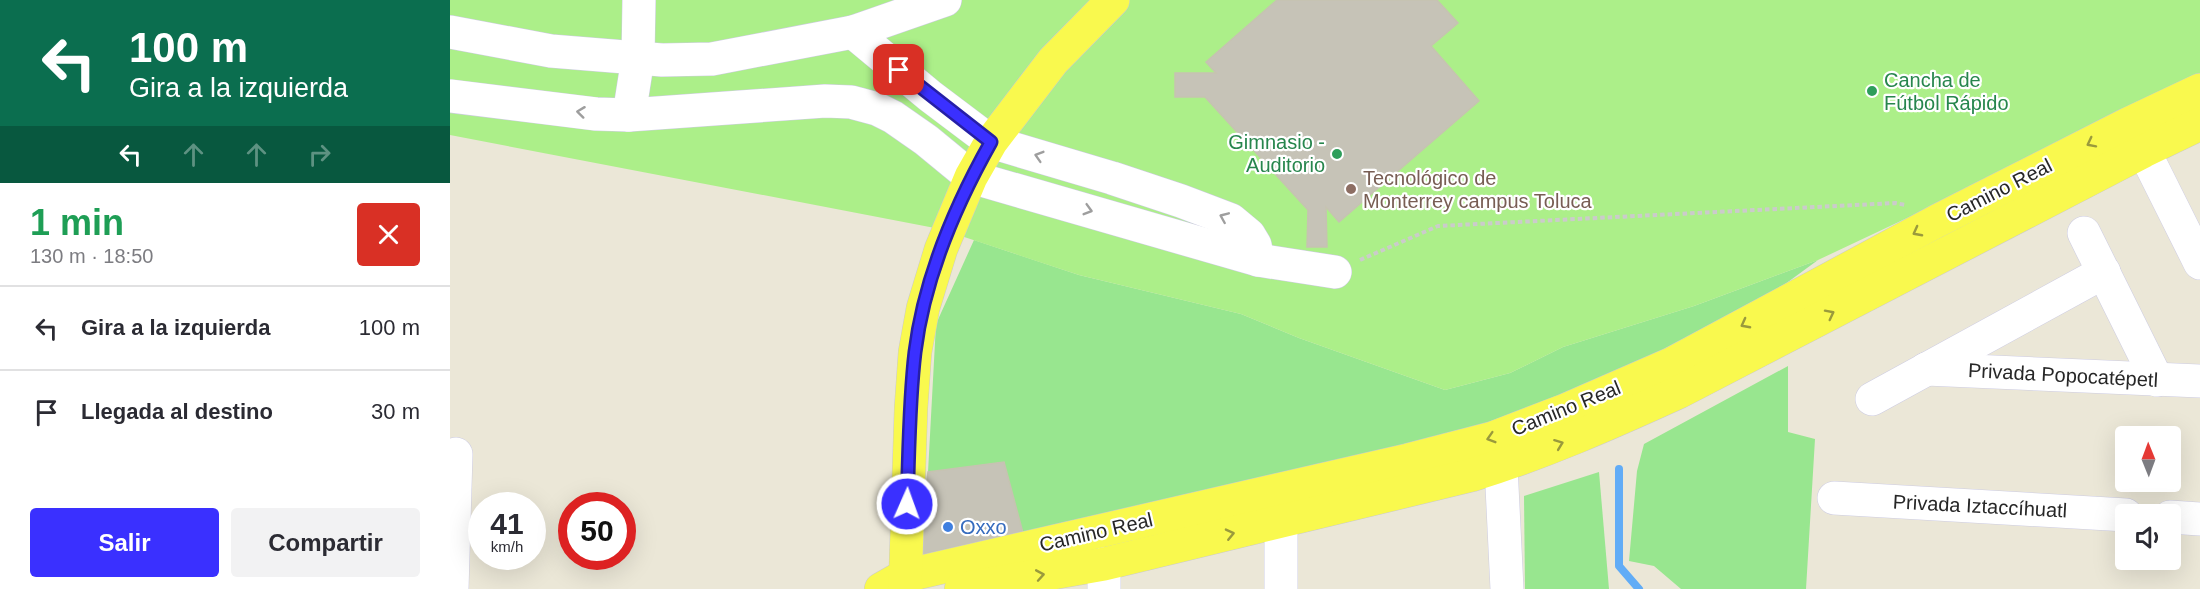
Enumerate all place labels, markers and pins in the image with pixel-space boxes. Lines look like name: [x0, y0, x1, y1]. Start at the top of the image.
pin: [873, 44, 924, 95]
place label: Cancha de Fútbol Rápido: [1884, 69, 2009, 114]
marker: Cancha de Fútbol Rápido: [1865, 84, 1879, 98]
place label: Gimnasio - Auditorio: [1228, 131, 1325, 176]
marker: Gimnasio - Auditorio: [1330, 147, 1344, 161]
place label: Tecnológico de Monterrey campus Toluca: [1363, 167, 1593, 212]
marker: Tecnológico de Monterrey campus Toluca: [1344, 182, 1358, 196]
place label: Oxxo: [960, 516, 1007, 538]
marker: Oxxo: [941, 520, 955, 534]

